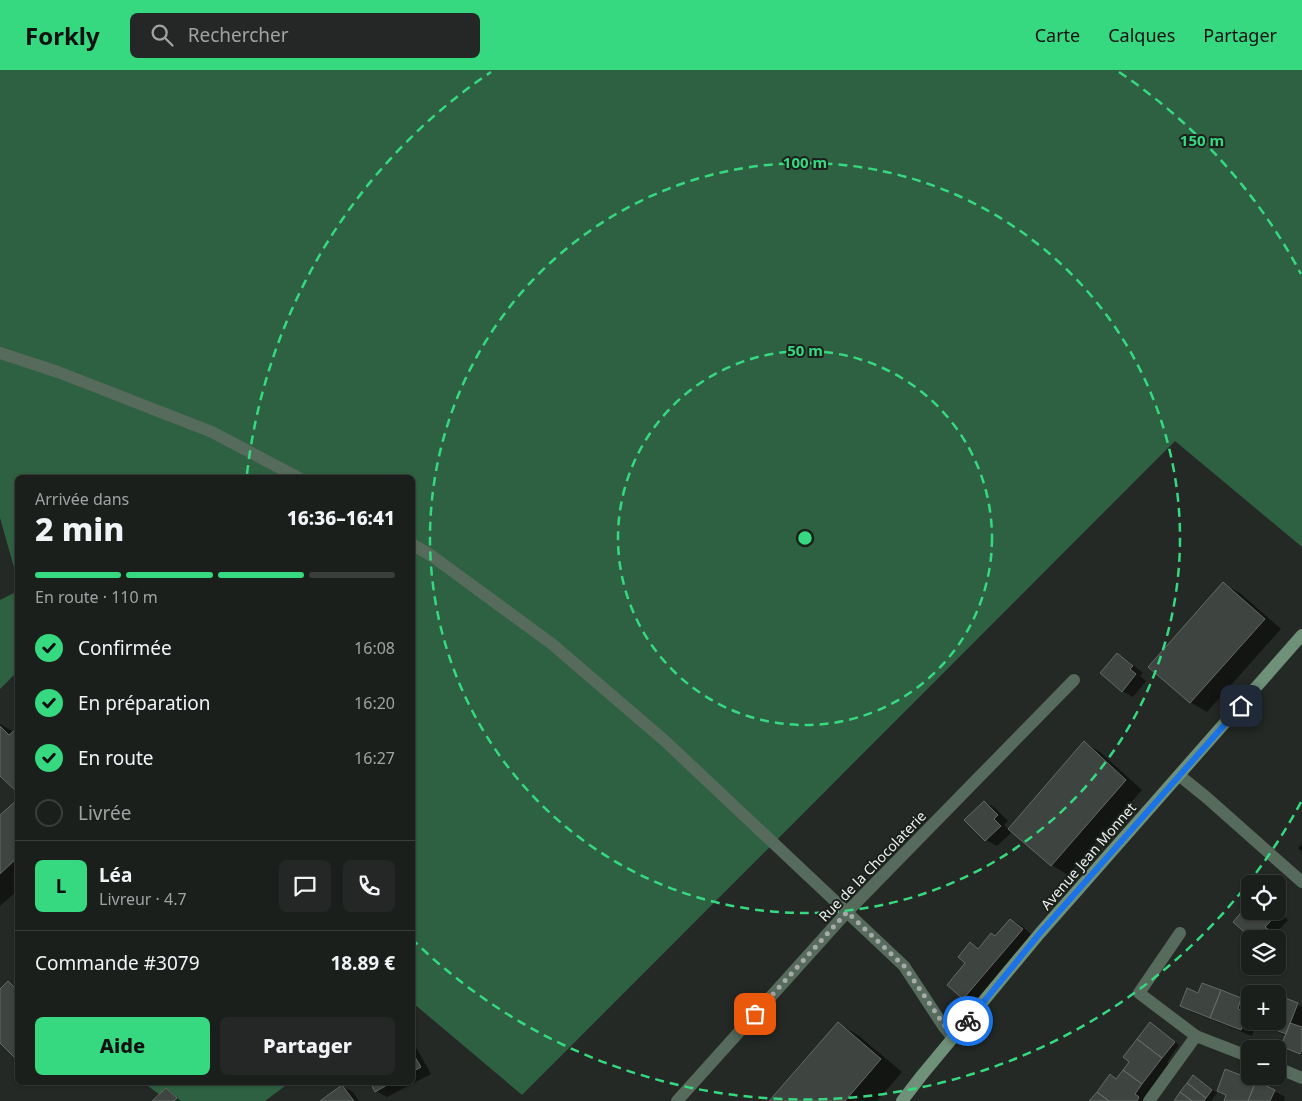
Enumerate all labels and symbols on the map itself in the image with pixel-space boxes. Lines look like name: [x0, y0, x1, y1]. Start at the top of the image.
text: 150 m: [1180, 130, 1224, 150]
text: 100 m: [783, 152, 827, 172]
text: 50 m: [787, 340, 823, 360]
centre of rings: [796, 529, 814, 547]
pin: [1220, 685, 1262, 727]
street label: Avenue Jean Monnet: [1036, 798, 1140, 914]
street label: Rue de la Chocolaterie: [814, 806, 930, 925]
pin: [734, 993, 776, 1035]
courier: [943, 996, 993, 1046]

